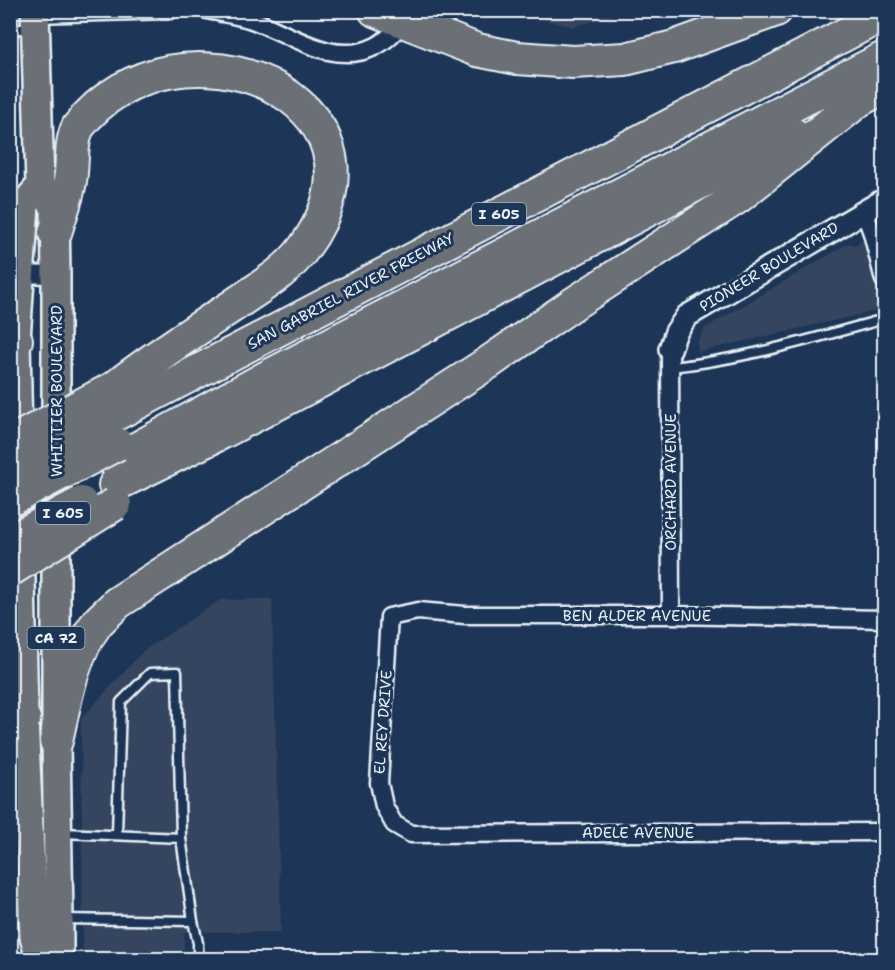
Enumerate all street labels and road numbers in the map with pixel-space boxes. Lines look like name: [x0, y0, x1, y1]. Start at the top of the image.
road number: I 605: [472, 203, 526, 225]
street label: PIONEER BOULEVARD: [696, 217, 842, 317]
street label: SAN GABRIEL RIVER FREEWAY: [244, 228, 458, 354]
street label: WHITTIER BOULEVARD: [47, 305, 67, 477]
street label: ORCHARD AVENUE: [661, 413, 681, 551]
road number: I 605: [36, 502, 90, 524]
street label: BEN ALDER AVENUE: [563, 606, 711, 626]
road number: CA 72: [28, 627, 84, 649]
street label: EL REY DRIVE: [369, 669, 397, 775]
street label: ADELE AVENUE: [582, 823, 694, 843]

